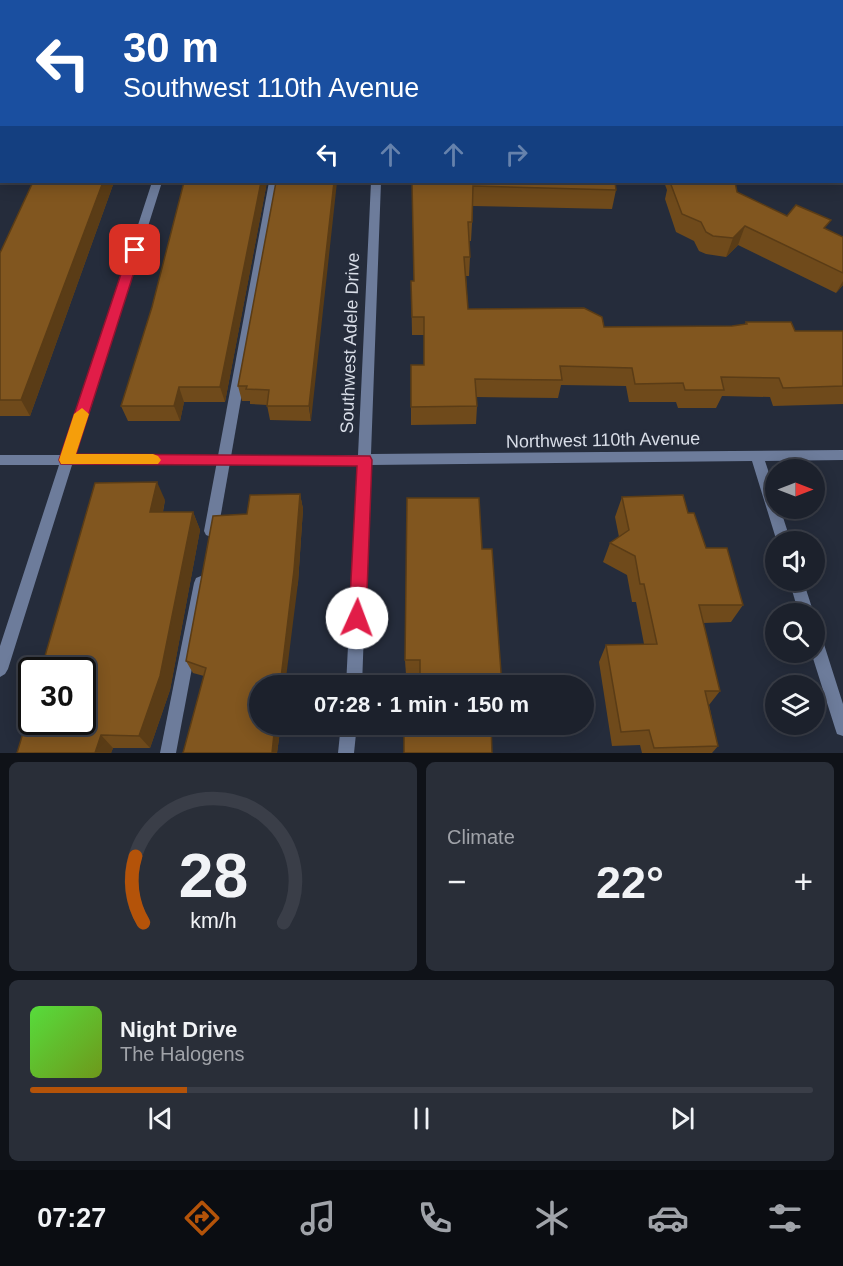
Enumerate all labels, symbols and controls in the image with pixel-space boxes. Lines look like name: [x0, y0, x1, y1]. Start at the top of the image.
icon: left: [24, 24, 102, 102]
text: 30 m: [123, 24, 219, 71]
text: Southwest 110th Avenue: [123, 73, 419, 103]
icon: left: [311, 138, 344, 171]
icon: ahead: [374, 138, 407, 171]
icon: ahead: [437, 138, 470, 171]
icon: right: [500, 138, 533, 171]
pin: [109, 224, 160, 275]
icon: arrive: [118, 233, 151, 266]
street label: Southwest Adele Drive: [337, 252, 363, 434]
street label: Northwest 110th Avenue: [506, 428, 700, 452]
north arrow: [765, 459, 825, 519]
map controls: [765, 459, 825, 735]
button: sound: [765, 531, 825, 591]
position arrow: [325, 586, 389, 650]
button: search: [765, 603, 825, 663]
speed limit sign: 30: [18, 657, 96, 735]
button: layers: [765, 675, 825, 735]
text: 07:28 · 1 min · 150 m: [314, 692, 529, 717]
text: Climate: [447, 826, 515, 848]
text: 28: [178, 841, 248, 910]
text: 22°: [596, 857, 664, 908]
text: −: [447, 863, 466, 900]
text: +: [794, 863, 813, 900]
text: km/h: [190, 910, 236, 934]
text: Night Drive: [120, 1017, 237, 1042]
text: The Halogens: [120, 1043, 245, 1065]
icon: previous: [144, 1102, 177, 1135]
icon: pause: [405, 1102, 438, 1135]
icon: next: [666, 1102, 699, 1135]
icon: directions: [181, 1197, 223, 1239]
icon: music: [297, 1197, 339, 1239]
icon: phone: [414, 1197, 456, 1239]
icon: climate: [531, 1197, 573, 1239]
icon: car: [647, 1197, 689, 1239]
icon: filters: [764, 1197, 806, 1239]
text: 07:27: [37, 1203, 106, 1233]

